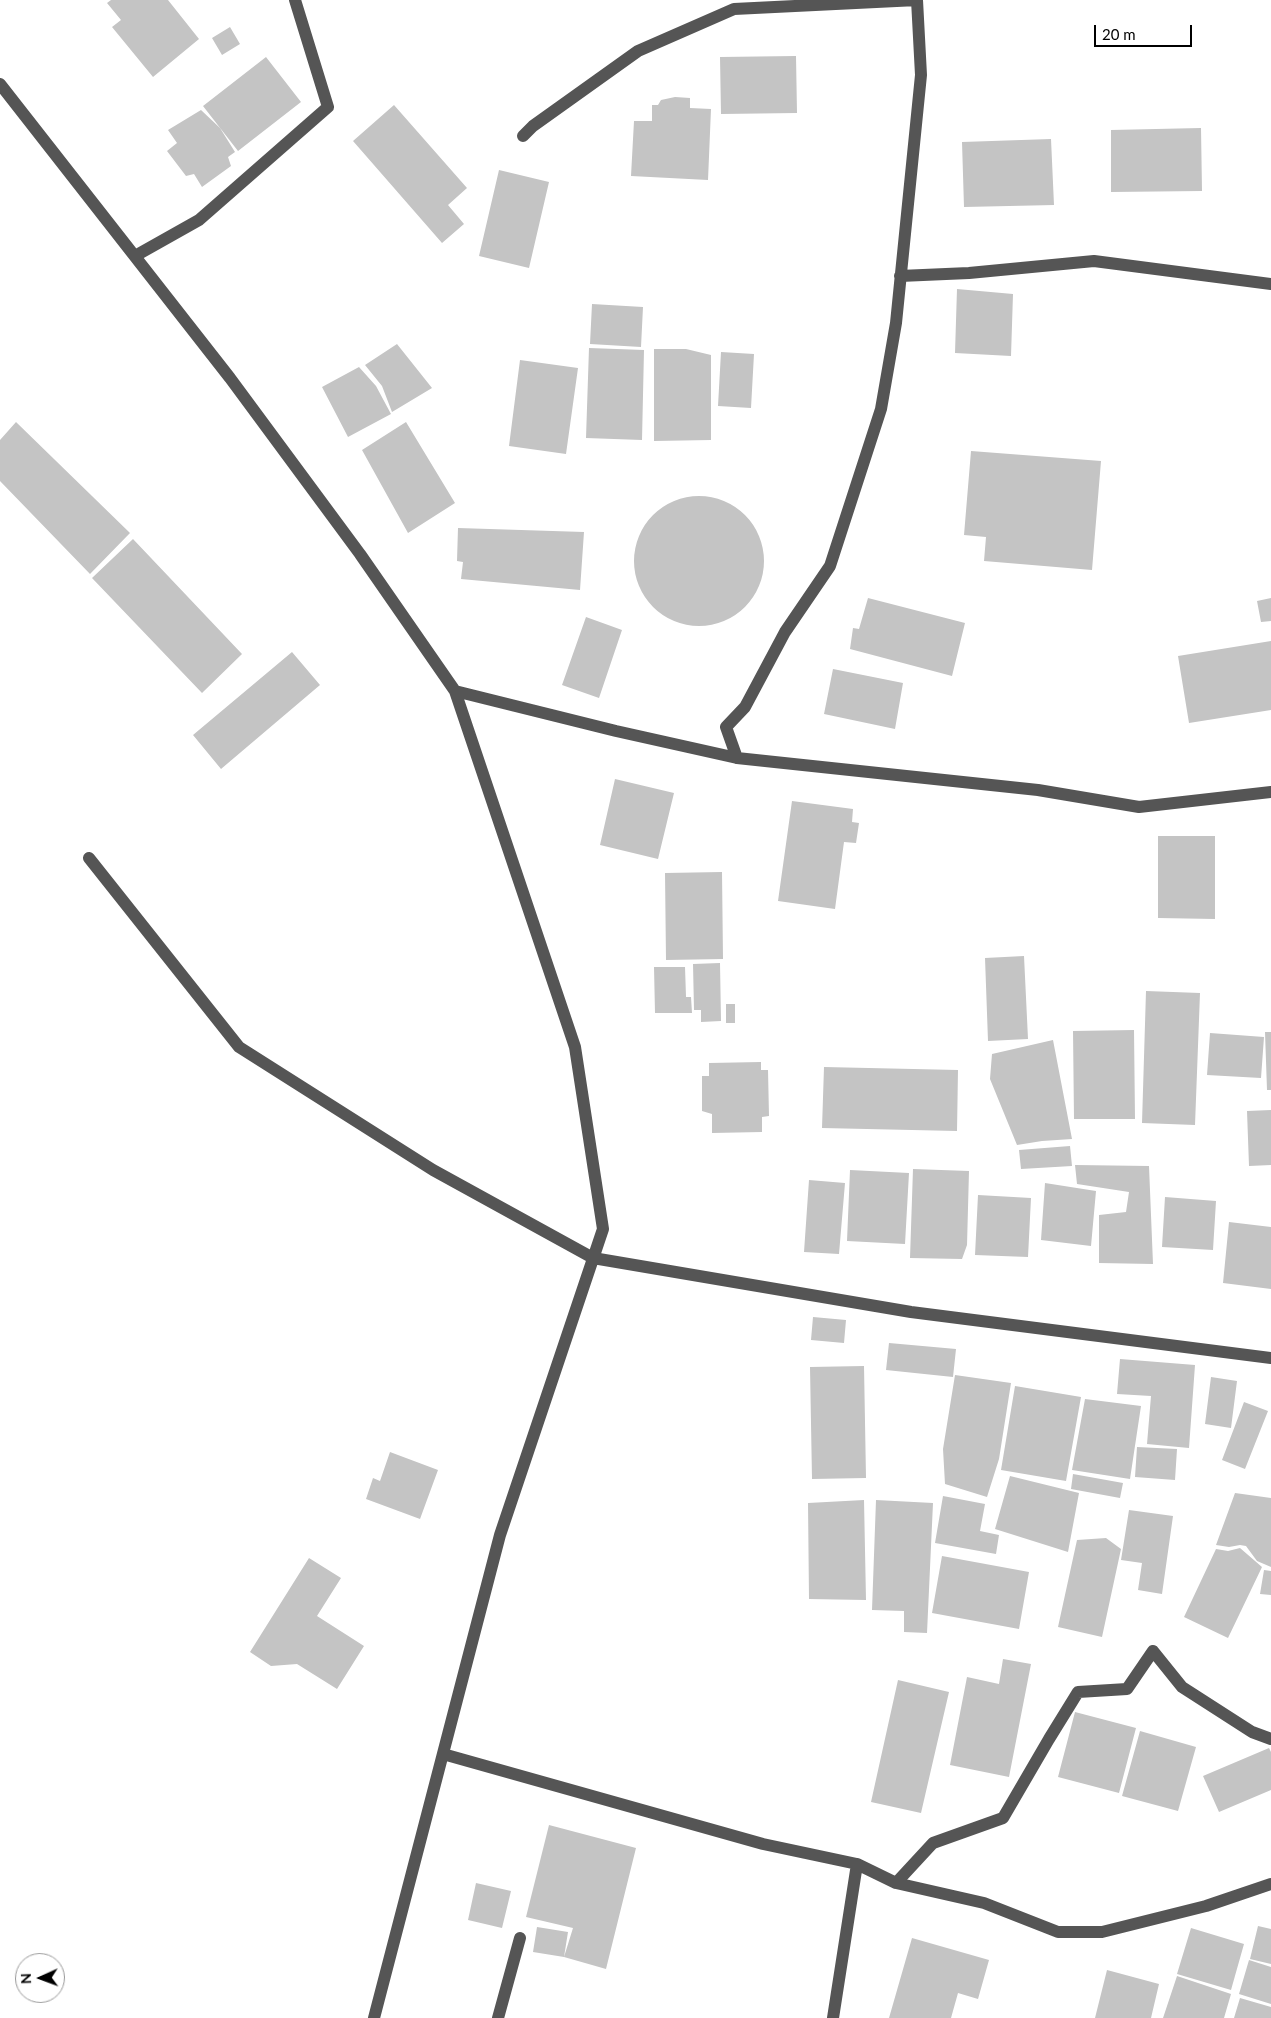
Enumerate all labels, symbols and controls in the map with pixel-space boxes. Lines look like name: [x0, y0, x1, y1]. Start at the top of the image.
scale bar: [1096, 15, 1194, 47]
text: 20 m: [1102, 25, 1136, 43]
north arrow: [15, 1953, 65, 2003]
text: N: [17, 1973, 34, 1984]

